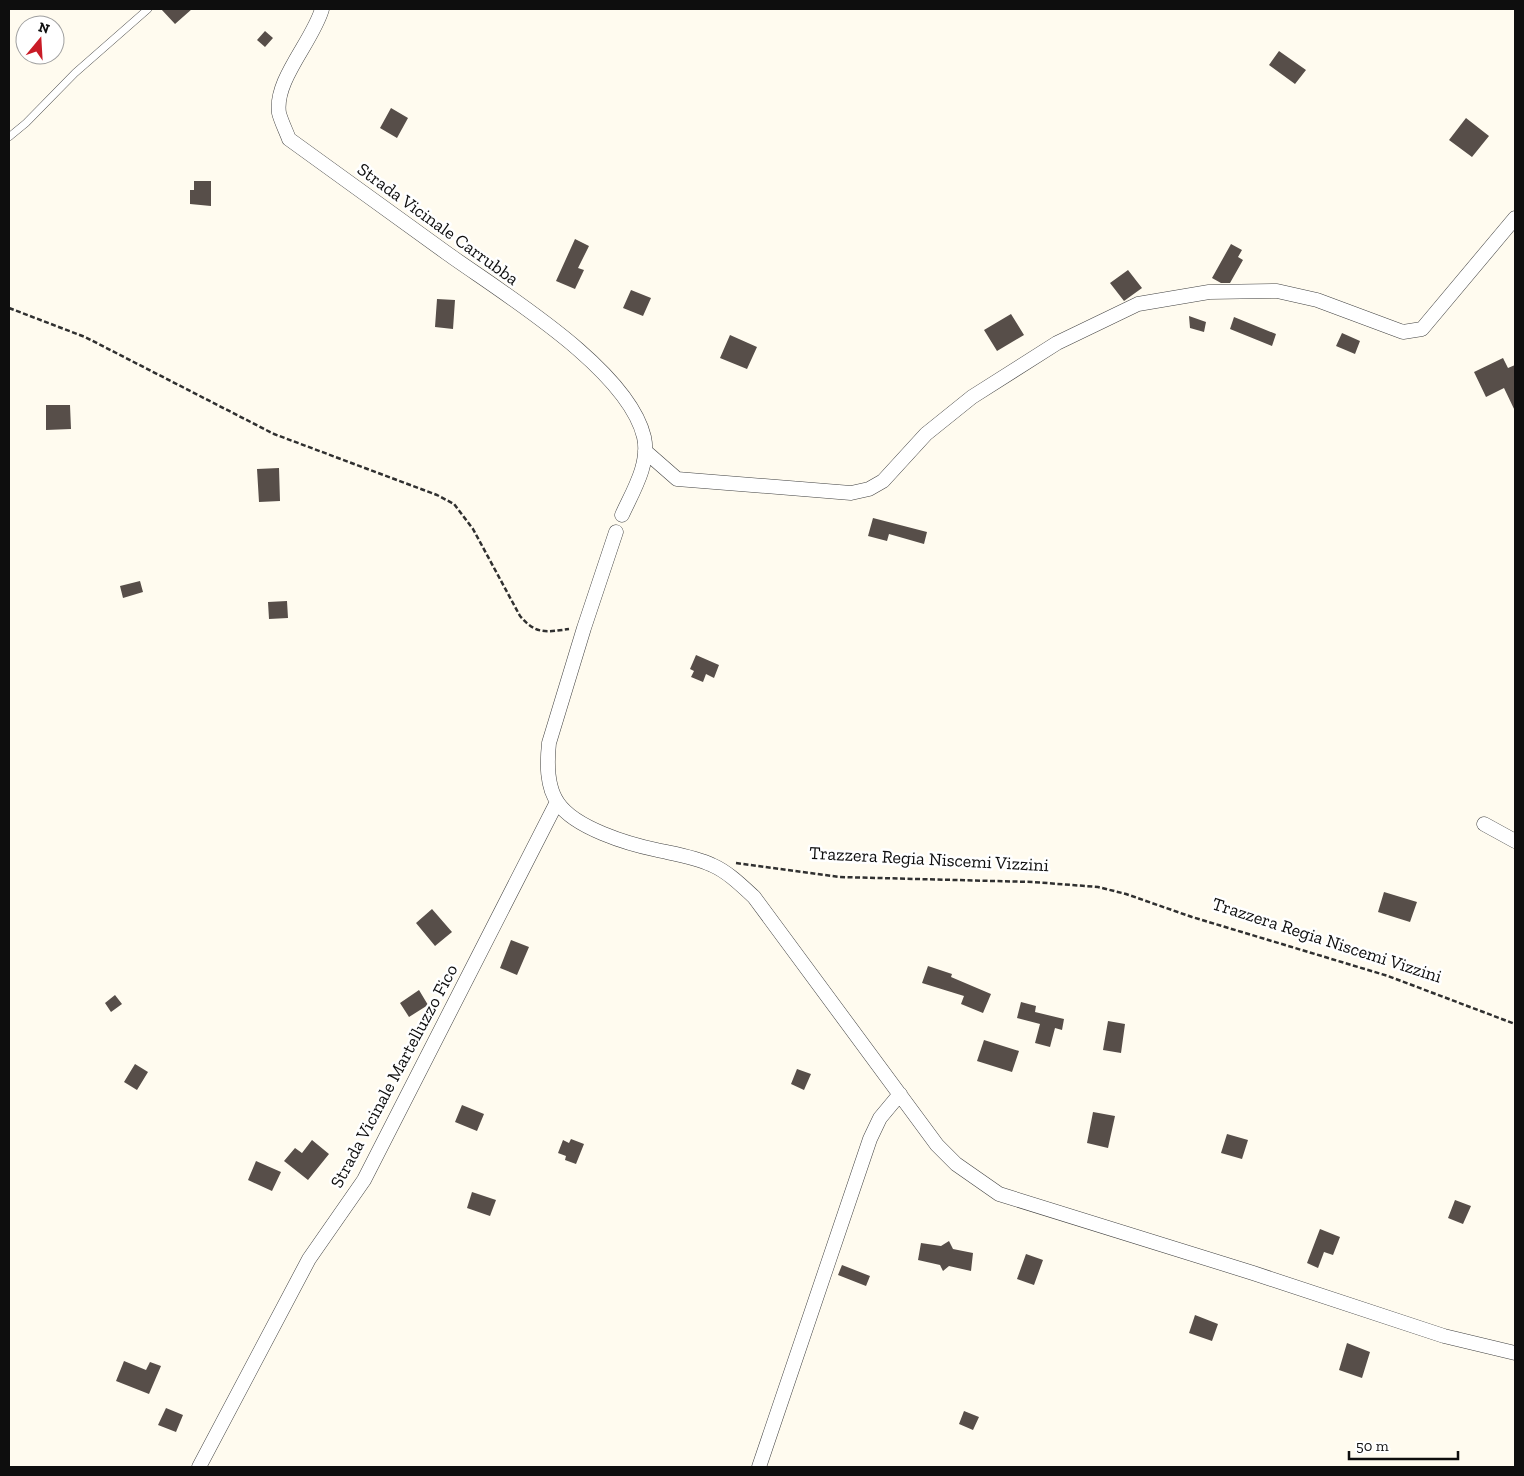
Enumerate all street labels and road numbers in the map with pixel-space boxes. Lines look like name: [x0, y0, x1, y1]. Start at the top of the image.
street label: Strada Vicinale Carrubba: [353, 158, 523, 290]
street label: Trazzera Regia Niscemi Vizzini: [809, 842, 1049, 876]
street label: Trazzera Regia Niscemi Vizzini: [1210, 892, 1444, 988]
street label: Strada Vicinale Martelluzzo Fico: [326, 960, 462, 1192]

